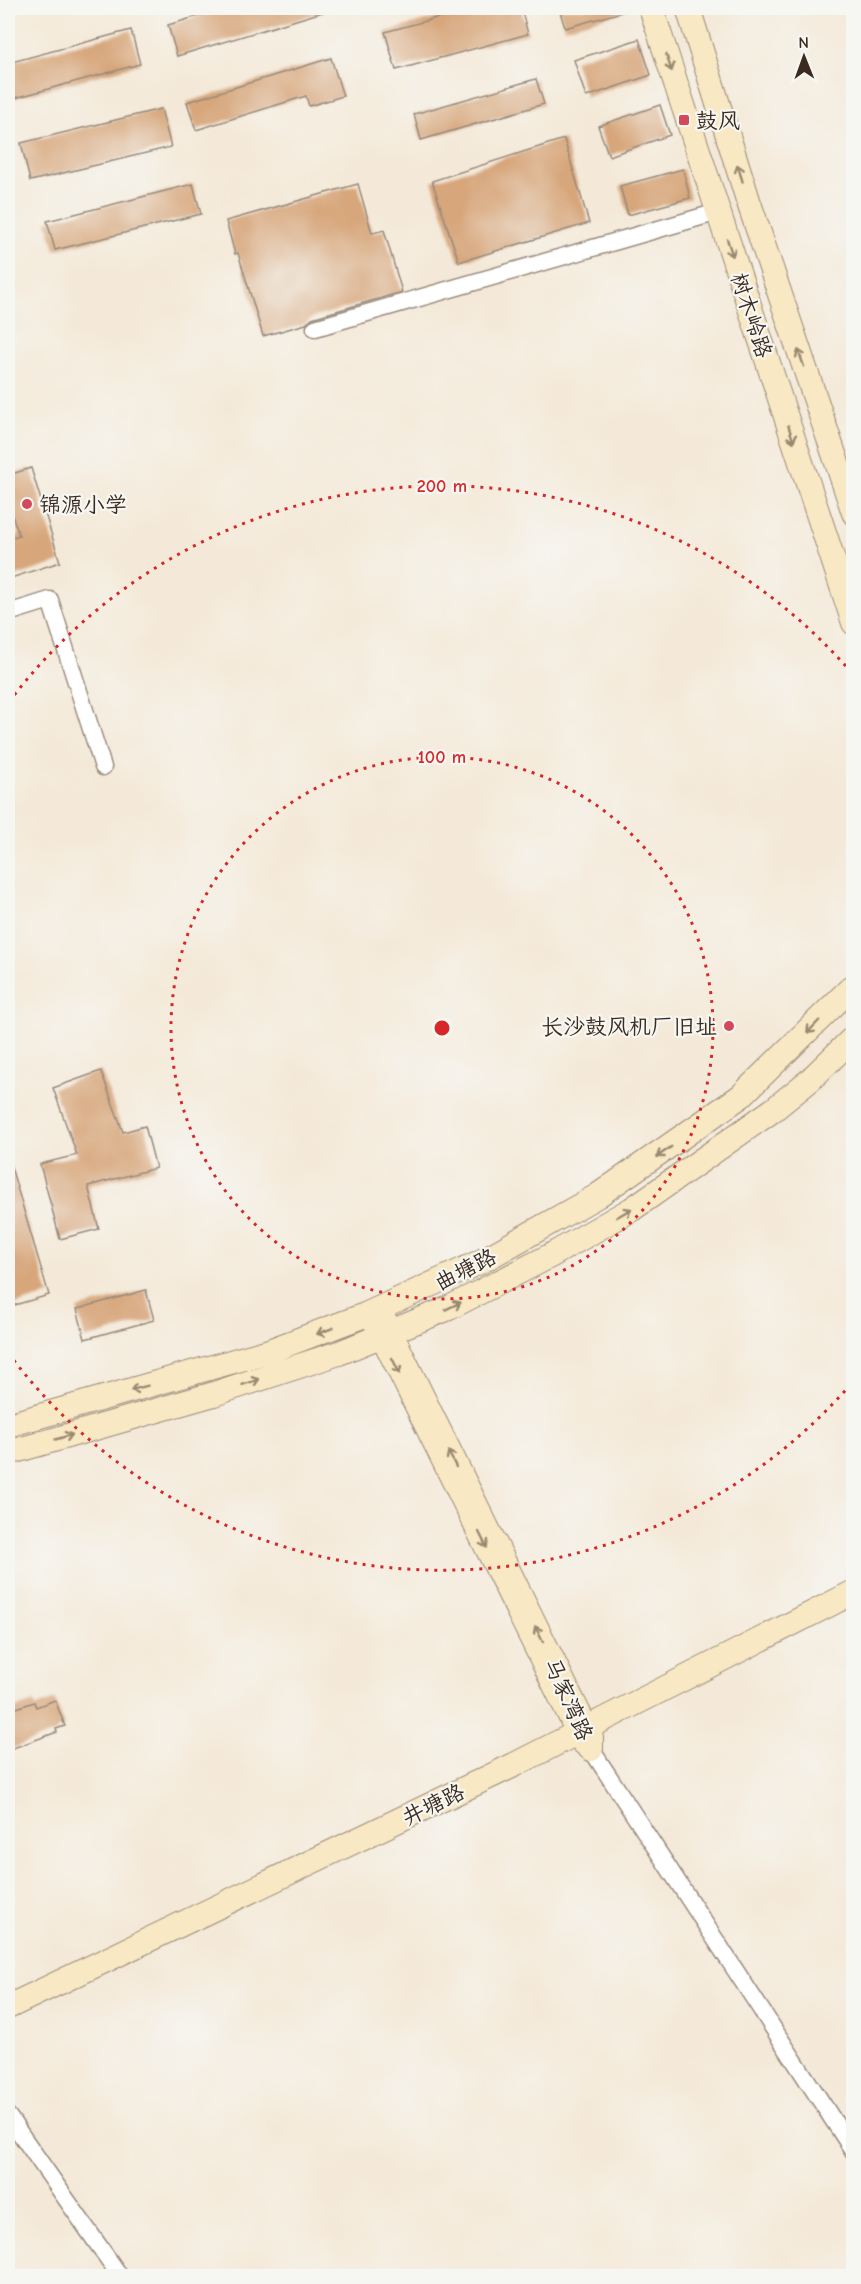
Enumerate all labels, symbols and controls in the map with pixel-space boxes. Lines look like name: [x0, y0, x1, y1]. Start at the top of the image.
north arrow: [774, 27, 834, 87]
text: N: [798, 34, 809, 52]
one-way arrow: [665, 53, 676, 72]
place label: 鼓风: [696, 108, 740, 134]
marker: 鼓风: [677, 113, 691, 127]
one-way arrow: [734, 164, 745, 183]
one-way arrow: [726, 238, 737, 257]
street label: 树木岭路: [725, 269, 777, 361]
one-way arrow: [795, 349, 806, 368]
one-way arrow: [787, 424, 798, 442]
text: 200 m: [417, 476, 467, 497]
place label: 锦源小学: [39, 492, 127, 518]
marker: 锦源小学: [20, 497, 34, 511]
text: 100 m: [418, 747, 466, 768]
place label: 长沙鼓风机厂旧址: [541, 1014, 717, 1040]
centre of rings: [432, 1018, 452, 1038]
marker: 长沙鼓风机厂旧址: [722, 1019, 736, 1033]
one-way arrow: [805, 1019, 820, 1034]
one-way arrow: [656, 1146, 672, 1158]
one-way arrow: [615, 1207, 632, 1219]
street label: 曲塘路: [430, 1243, 501, 1296]
one-way arrow: [443, 1299, 461, 1311]
one-way arrow: [316, 1326, 335, 1337]
one-way arrow: [391, 1356, 402, 1374]
one-way arrow: [241, 1376, 260, 1387]
one-way arrow: [130, 1383, 149, 1395]
one-way arrow: [54, 1431, 73, 1442]
one-way arrow: [446, 1451, 458, 1469]
one-way arrow: [477, 1531, 489, 1549]
one-way arrow: [533, 1626, 545, 1643]
street label: 马家湾路: [538, 1654, 598, 1745]
street label: 井塘路: [398, 1779, 469, 1831]

